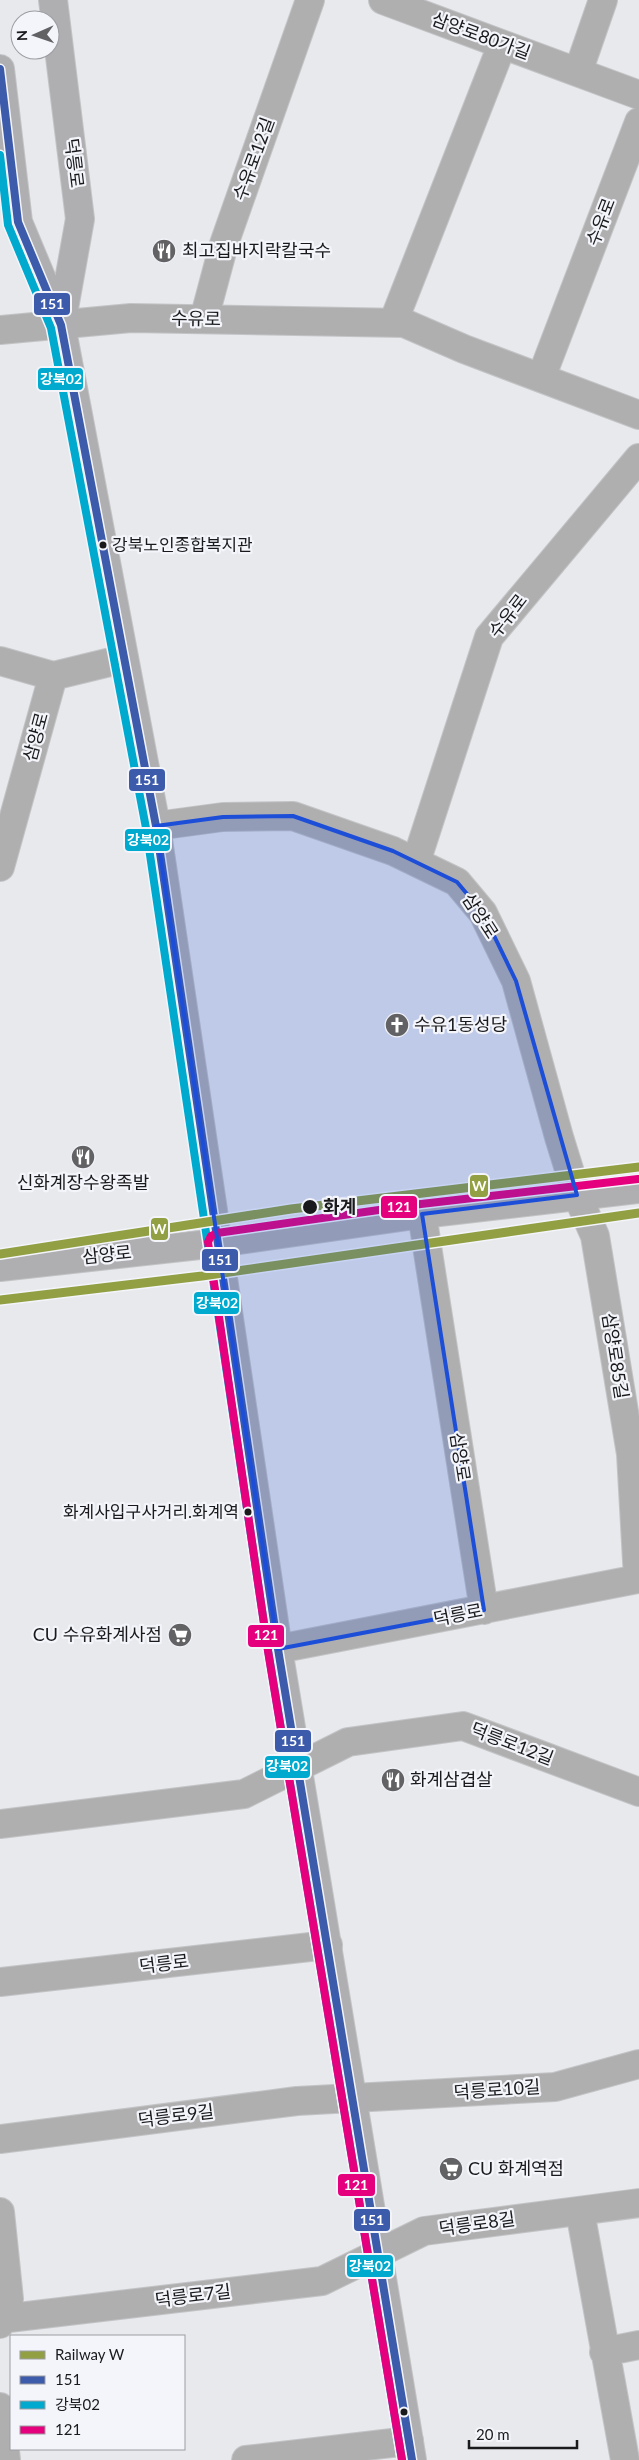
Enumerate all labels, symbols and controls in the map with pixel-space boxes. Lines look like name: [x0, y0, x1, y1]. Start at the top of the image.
street label: 삼양로80가길: [429, 7, 534, 63]
north arrow: [10, 10, 60, 60]
text: N: [13, 30, 30, 41]
street label: 수유로12길: [228, 114, 278, 203]
street label: 덕릉로: [61, 137, 89, 189]
street label: 수유로: [581, 195, 619, 249]
restaurant icon: 최고집바지락칼국수: [151, 238, 177, 264]
place label: 최고집바지락칼국수: [182, 239, 331, 261]
line badge: 151: [33, 292, 71, 316]
text: 151: [40, 295, 64, 312]
street label: 수유로: [171, 307, 221, 329]
line badge: 강북02: [37, 367, 84, 391]
text: 강북02: [40, 370, 82, 387]
place label: 강북노인종합복지관: [112, 534, 253, 555]
marker: 강북노인종합복지관: [98, 540, 108, 550]
street label: 수유로: [483, 589, 531, 642]
street label: 삼양로: [18, 710, 52, 764]
line badge: 151: [128, 768, 166, 792]
text: 151: [135, 771, 159, 788]
line badge: 강북02: [124, 828, 171, 852]
text: 강북02: [127, 831, 169, 848]
street label: 삼양로: [458, 889, 504, 942]
church icon: 수유1동성당: [384, 1012, 410, 1038]
place label: 수유1동성당: [414, 1013, 507, 1035]
restaurant icon: 신화계장수왕족발: [70, 1144, 96, 1170]
place label: 신화계장수왕족발: [17, 1171, 149, 1193]
line badge: W: [469, 1174, 489, 1198]
text: W: [472, 1177, 487, 1194]
place label: 화계: [323, 1195, 356, 1217]
line badge: 121: [380, 1195, 418, 1219]
marker: 화계: [301, 1198, 319, 1216]
text: 121: [387, 1198, 411, 1215]
line badge: W: [150, 1217, 169, 1241]
text: W: [152, 1220, 167, 1237]
street label: 삼양로: [81, 1240, 133, 1268]
line badge: 151: [201, 1248, 239, 1272]
text: 151: [208, 1251, 232, 1268]
line badge: 강북02: [193, 1291, 240, 1315]
text: 강북02: [196, 1294, 238, 1311]
street label: 삼양로85길: [598, 1311, 634, 1401]
street label: 삼양로: [446, 1431, 476, 1483]
place label: 화계사입구사거리.화계역: [63, 1501, 239, 1522]
marker: 화계사입구사거리.화계역: [243, 1507, 253, 1517]
street label: 덕릉로: [431, 1598, 484, 1630]
supermarket icon: CU 수유화계사점: [167, 1622, 193, 1648]
place label: CU 수유화계사점: [33, 1623, 162, 1645]
line badge: 121: [247, 1624, 285, 1648]
text: 121: [254, 1626, 278, 1643]
street label: 덕릉로12길: [468, 1717, 557, 1769]
line badge: 151: [274, 1729, 312, 1753]
text: 151: [281, 1732, 305, 1749]
line badge: 강북02: [264, 1755, 311, 1779]
text: 강북02: [266, 1757, 308, 1774]
restaurant icon: 화계삼겹살: [380, 1767, 406, 1793]
place label: 화계삼겹살: [410, 1768, 493, 1790]
street label: 덕릉로: [138, 1949, 190, 1977]
street label: 덕릉로10길: [453, 2075, 541, 2103]
street label: 덕릉로9길: [136, 2099, 215, 2131]
supermarket icon: CU 화계역점: [438, 2156, 464, 2182]
place label: CU 화계역점: [468, 2157, 564, 2179]
line badge: 121: [337, 2173, 376, 2197]
text: 121: [344, 2176, 368, 2193]
street label: 덕릉로8길: [437, 2207, 516, 2239]
line badge: 151: [353, 2208, 391, 2232]
text: 151: [360, 2211, 384, 2228]
line badge: 강북02: [346, 2254, 394, 2278]
text: 강북02: [349, 2257, 391, 2274]
street label: 덕릉로7길: [153, 2279, 232, 2311]
legend: [10, 2335, 185, 2450]
text: Railway W: [55, 2345, 125, 2363]
text: 151: [55, 2370, 81, 2388]
text: 강북02: [55, 2395, 100, 2413]
unlabelled marker: [399, 2407, 409, 2417]
scale bar: [469, 2418, 576, 2450]
text: 121: [55, 2420, 81, 2438]
text: 20 m: [476, 2425, 510, 2443]

